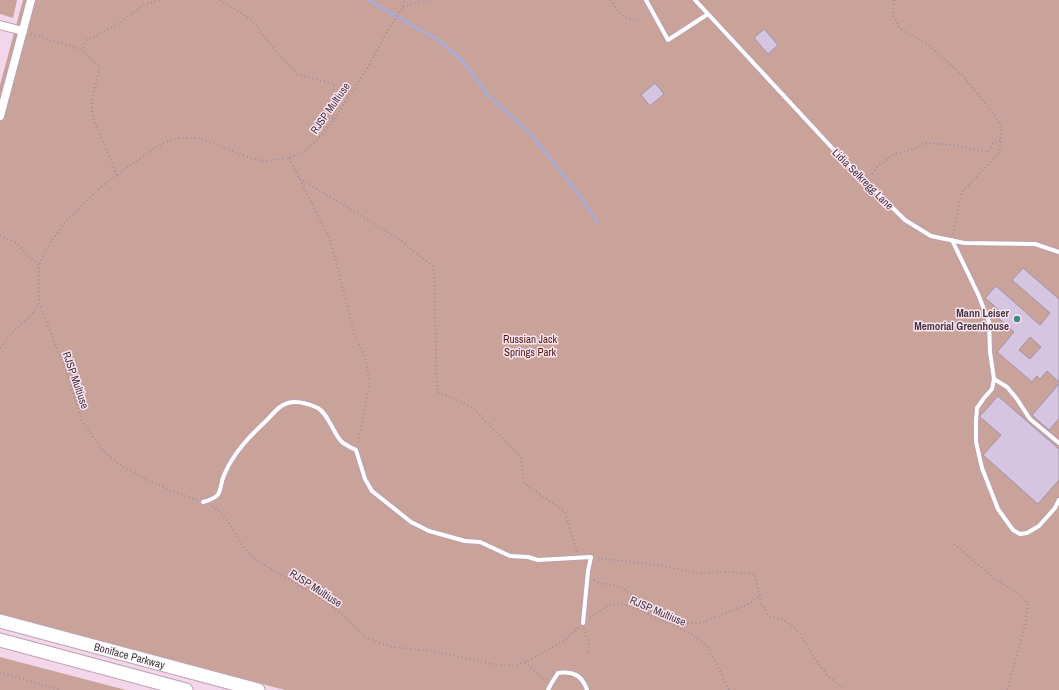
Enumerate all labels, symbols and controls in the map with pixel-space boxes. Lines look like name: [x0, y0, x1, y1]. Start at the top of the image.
street label: RJSP Multiuse: [307, 80, 353, 136]
street label: Lidia Selkregg Lane: [830, 146, 896, 212]
place label: Mann Leiser Memorial Greenhouse: [914, 306, 1009, 333]
marker: Mann Leiser Memorial Greenhouse: [1012, 314, 1022, 324]
park label: Russian Jack Springs Park: [503, 332, 558, 359]
street label: RJSP Multiuse: [60, 350, 92, 410]
street label: RJSP Multiuse: [287, 566, 345, 610]
street label: RJSP Multiuse: [628, 593, 688, 629]
street label: Boniface Parkway: [92, 639, 167, 672]

